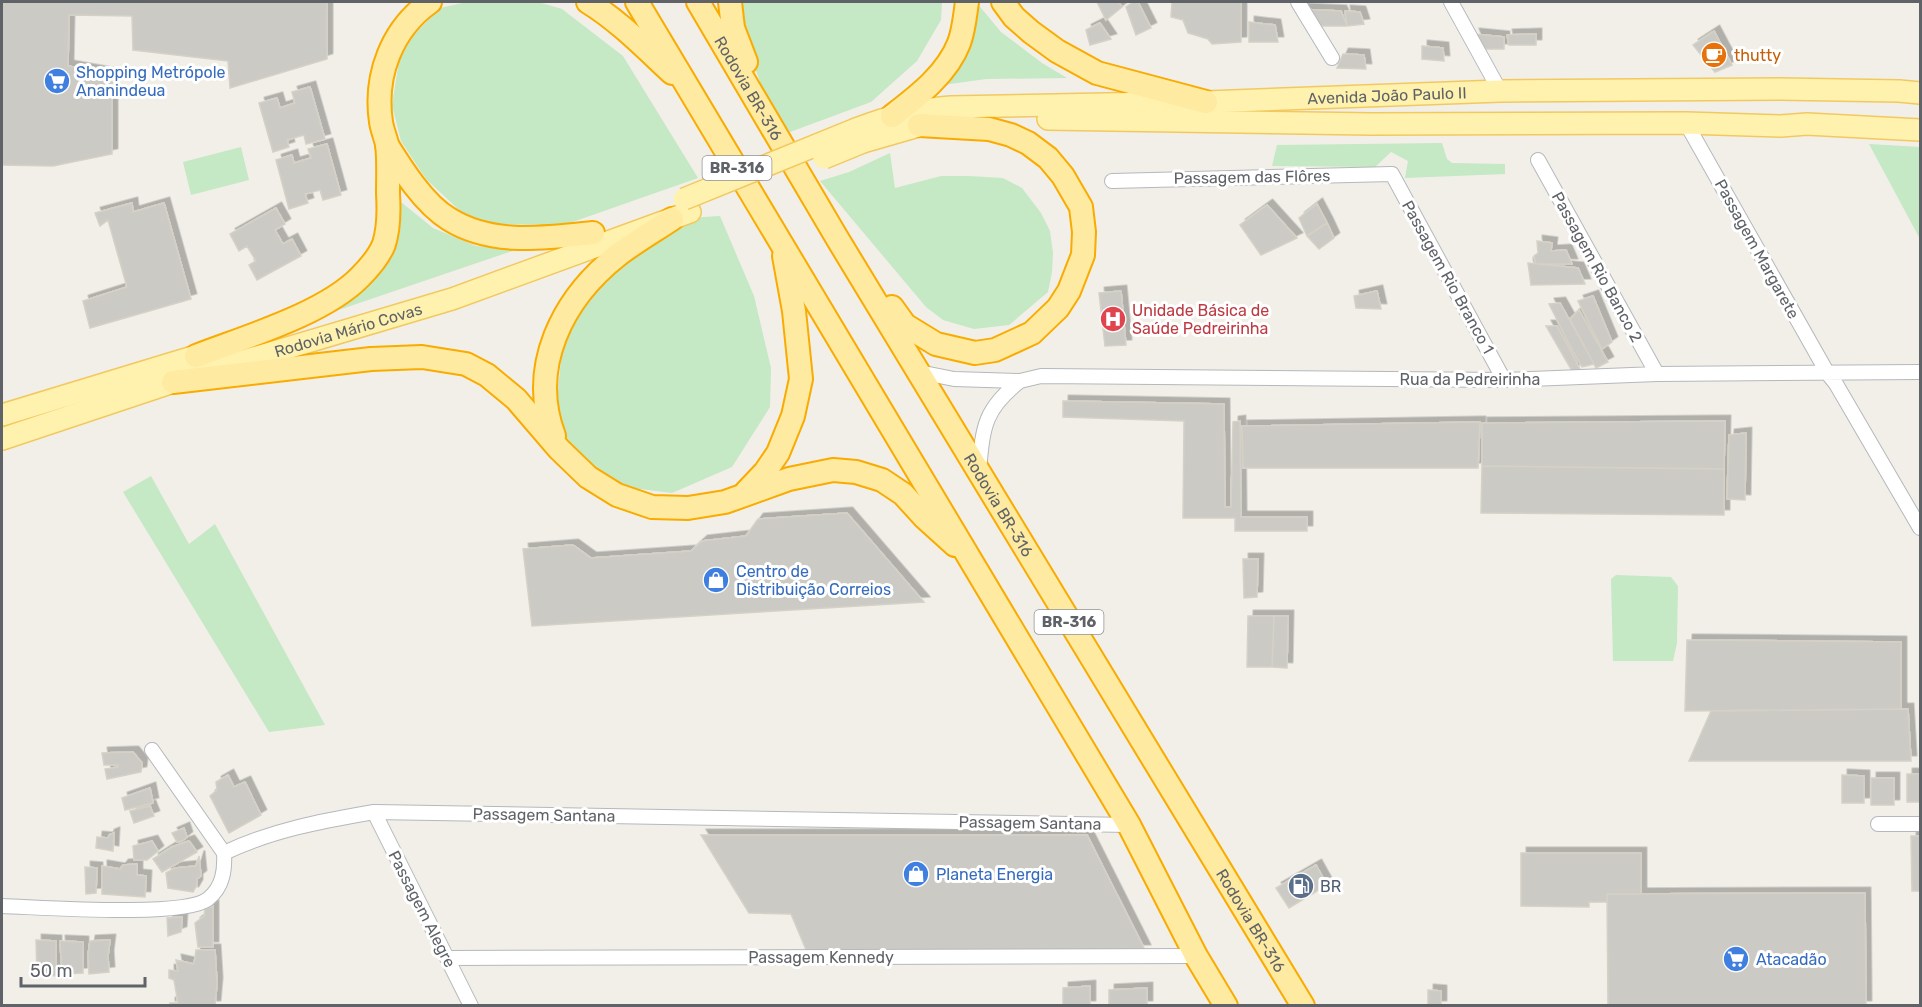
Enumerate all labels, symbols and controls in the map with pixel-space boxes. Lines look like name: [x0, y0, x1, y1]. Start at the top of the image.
street label: Rodovia BR-316: [711, 33, 787, 144]
cafe icon: thutty: [1699, 40, 1729, 70]
place label: thutty: [1734, 46, 1781, 65]
place label: Shopping Metrópole Ananindeua: [76, 63, 226, 100]
supermarket icon: Shopping Metrópole Ananindeua: [42, 66, 72, 96]
street label: Avenida João Paulo II: [1307, 83, 1467, 108]
road number: BR-316: [702, 156, 771, 180]
street label: Passagem das Flôres: [1174, 166, 1330, 188]
street label: Passagem Margarete: [1711, 176, 1803, 322]
street label: Passagem Rio Banco 2: [1548, 189, 1646, 345]
street label: Passagem Rio Branco 1: [1398, 197, 1498, 357]
street label: Rodovia Mário Covas: [272, 299, 424, 361]
place label: Unidade Básica de Saúde Pedreirinha: [1132, 301, 1269, 338]
hospital icon: Unidade Básica de Saúde Pedreirinha: [1098, 304, 1128, 334]
street label: Rua da Pedreirinha: [1400, 370, 1540, 389]
street label: Rodovia BR-316: [960, 450, 1038, 560]
place label: Centro de Distribuição Correios: [736, 562, 891, 599]
shop icon: Centro de Distribuição Correios: [701, 565, 731, 595]
road number: BR-316: [1034, 610, 1104, 634]
street label: Passagem Santana: [472, 804, 616, 826]
street label: Passagem Santana: [958, 812, 1102, 834]
street label: Passagem Alegre: [384, 848, 460, 971]
shop icon: Planeta Energia: [901, 859, 931, 889]
place label: Planeta Energia: [936, 865, 1053, 884]
street label: Rodovia BR-316: [1212, 865, 1290, 976]
fuel station icon: BR: [1286, 871, 1316, 901]
place label: BR: [1320, 877, 1341, 896]
supermarket icon: Atacadão: [1721, 944, 1751, 974]
street label: Passagem Kennedy: [748, 948, 894, 967]
scale bar: [21, 950, 146, 988]
place label: Atacadão: [1756, 950, 1827, 969]
text: 50 m: [30, 960, 73, 982]

